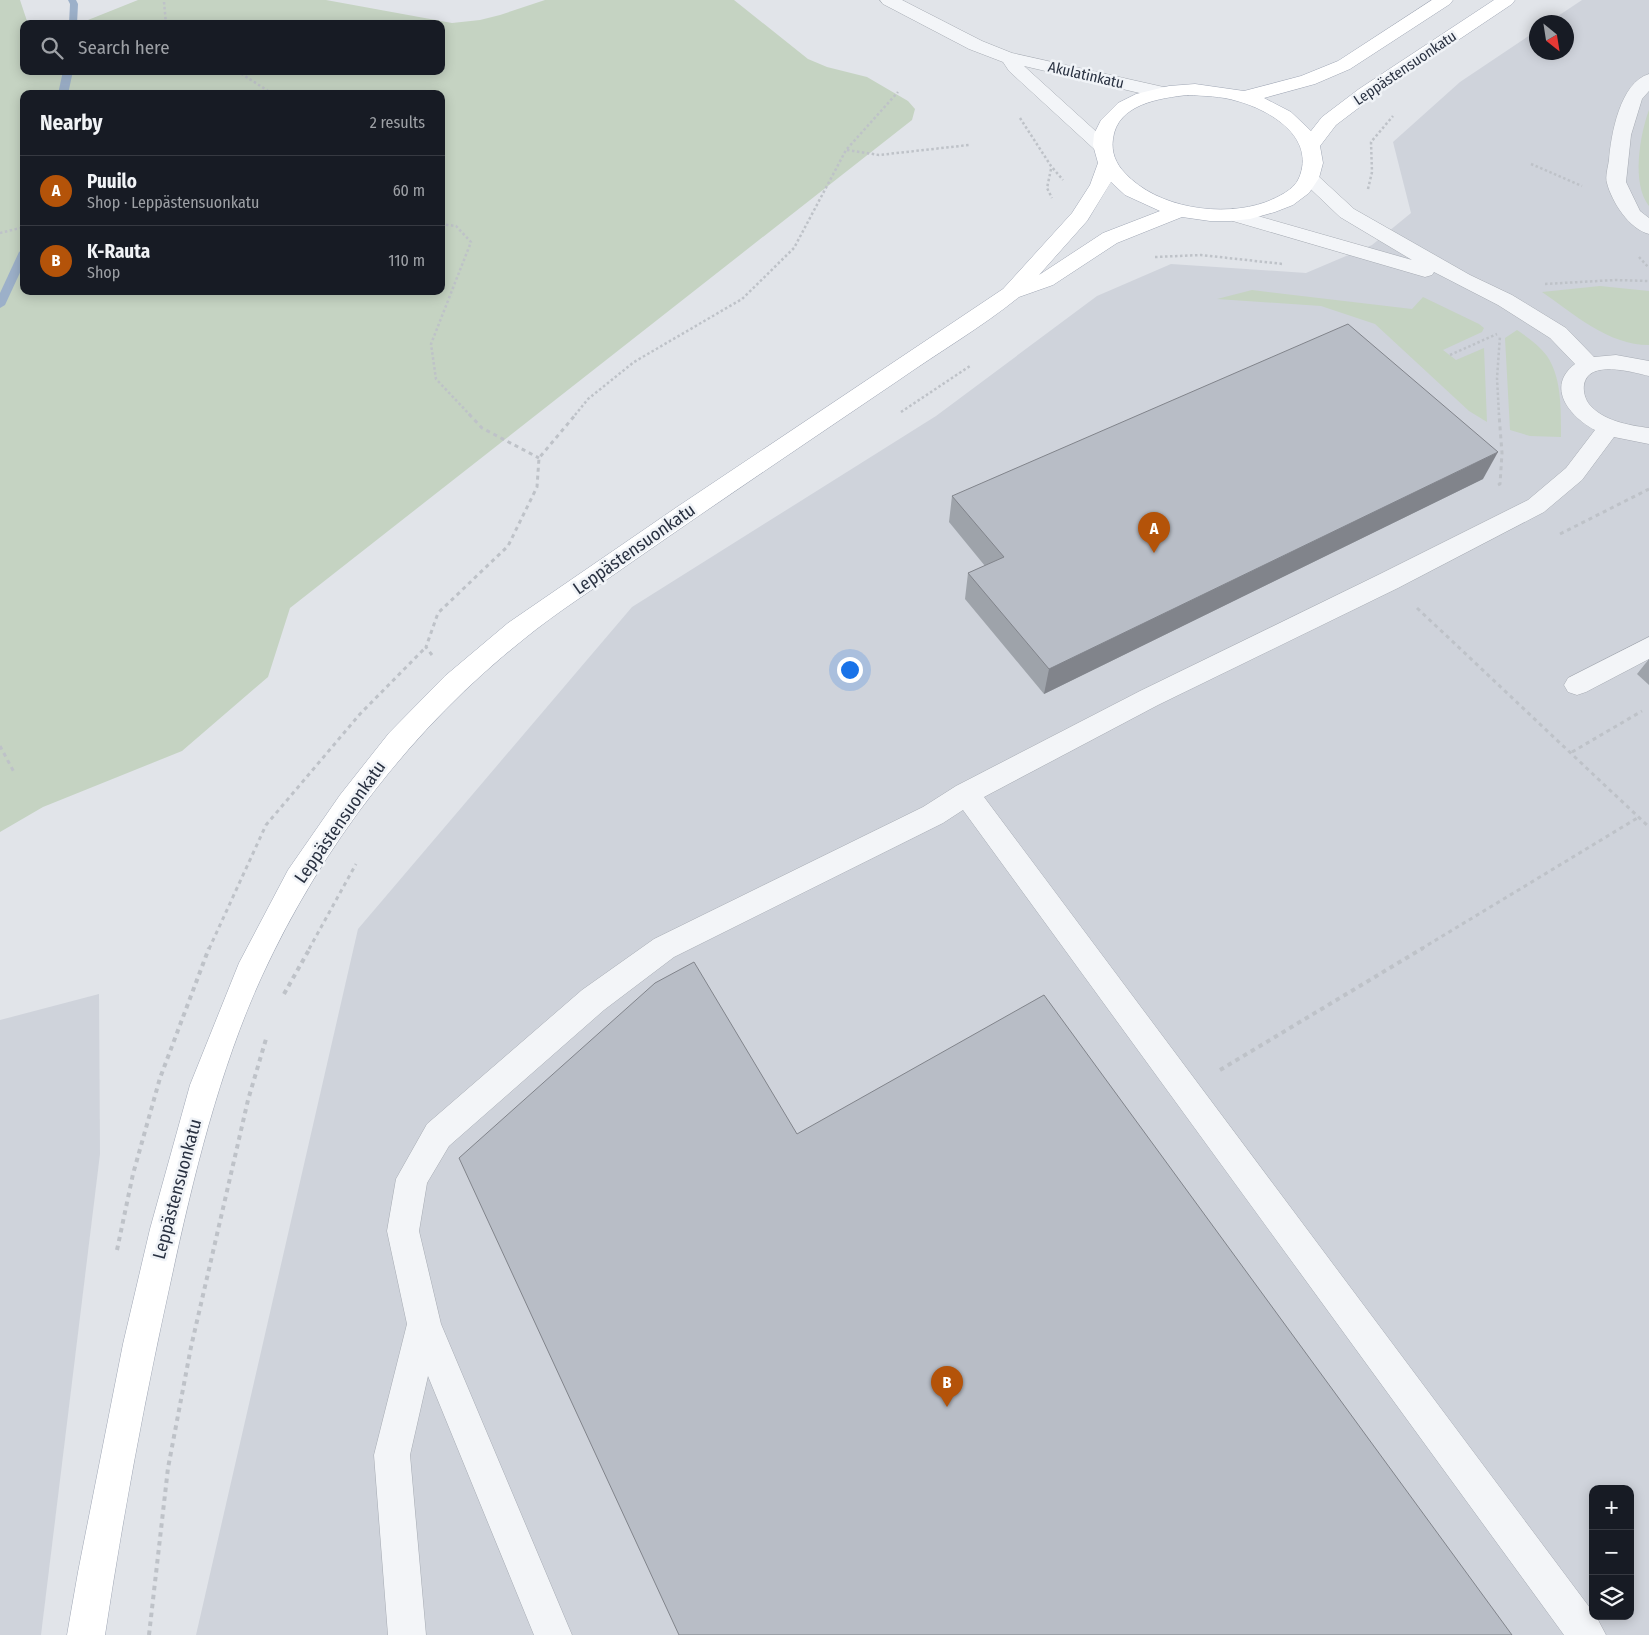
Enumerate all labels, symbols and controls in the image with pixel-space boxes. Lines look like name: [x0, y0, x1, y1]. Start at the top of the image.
north arrow: [1529, 15, 1574, 60]
search box: [20, 20, 445, 75]
street label: Leppästensuonkatu: [1350, 27, 1460, 109]
icon: search: [38, 34, 66, 62]
text: Search here: [78, 36, 170, 59]
street label: Akulatinkatu: [1046, 58, 1126, 92]
text: Nearby: [40, 110, 102, 136]
text: 2 results: [370, 113, 425, 132]
text: Puuilo: [87, 170, 137, 193]
text: A: [52, 181, 60, 200]
text: 60 m: [393, 181, 425, 200]
text: Shop · Leppästensuonkatu: [87, 193, 259, 212]
text: K-Rauta: [87, 240, 150, 263]
text: B: [52, 251, 60, 270]
text: 110 m: [388, 251, 425, 270]
text: Shop: [87, 263, 120, 282]
street label: Leppästensuonkatu: [569, 499, 699, 599]
pin: A: [1138, 512, 1170, 553]
your location: [837, 657, 863, 683]
street label: Leppästensuonkatu: [290, 757, 390, 887]
street label: Leppästensuonkatu: [148, 1117, 206, 1261]
pin: B: [931, 1366, 963, 1407]
map controls: [1589, 1485, 1634, 1620]
button: +: [1589, 1485, 1634, 1530]
button: −: [1589, 1530, 1634, 1575]
button: layers: [1589, 1575, 1634, 1620]

